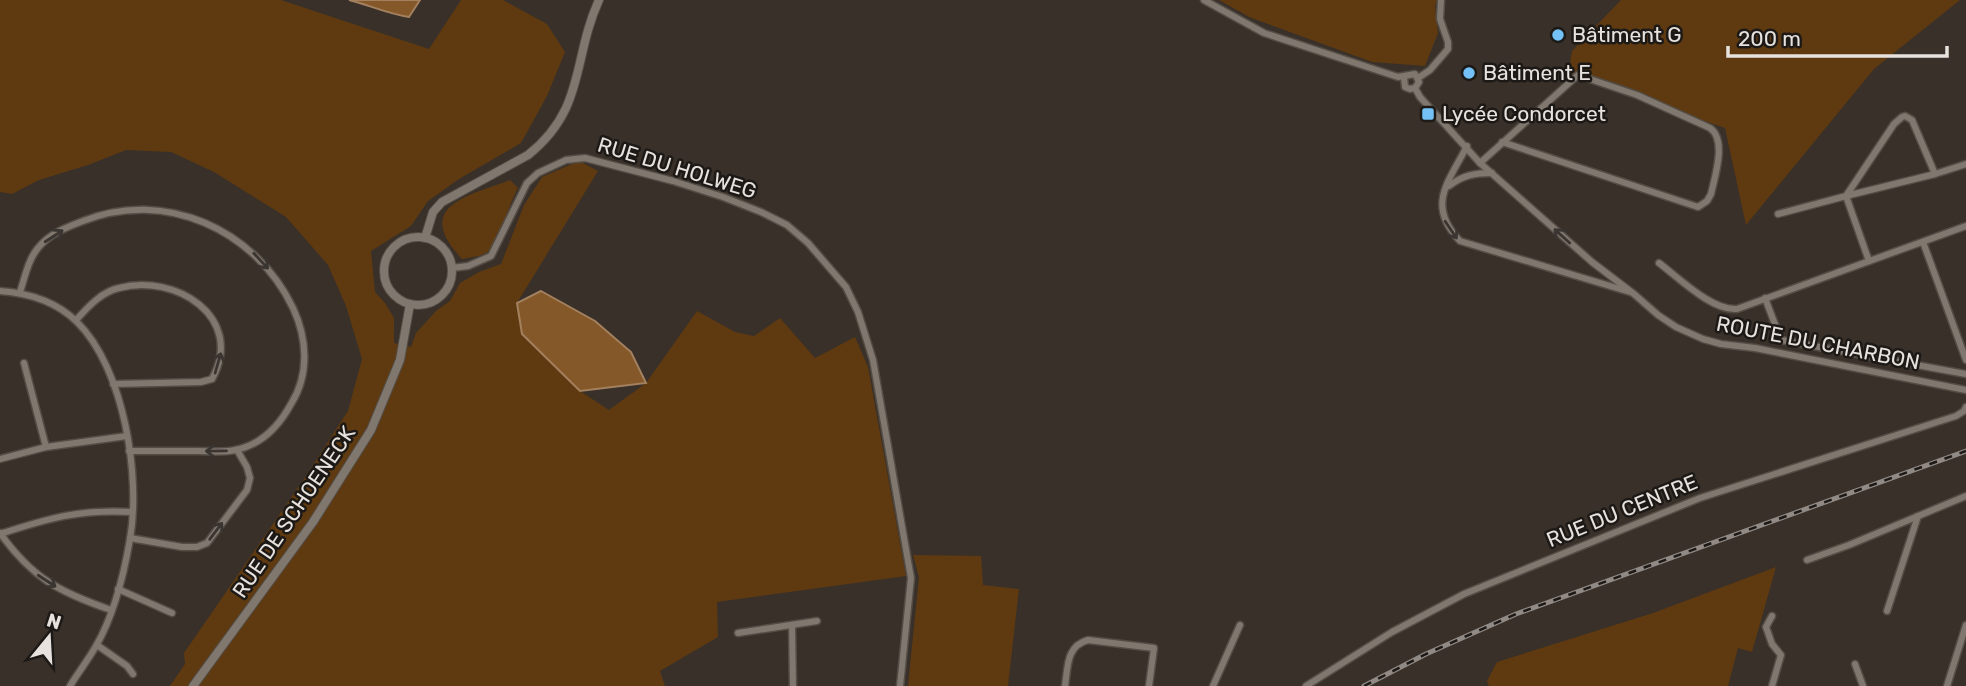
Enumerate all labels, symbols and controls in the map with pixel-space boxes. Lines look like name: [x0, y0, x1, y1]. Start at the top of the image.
scale bar: [1728, 14, 1947, 58]
place label: Bâtiment G: [1572, 22, 1681, 47]
text: 200 m: [1738, 26, 1801, 51]
marker: Bâtiment G: [1550, 27, 1566, 43]
place label: Bâtiment E: [1483, 60, 1591, 85]
marker: Bâtiment E: [1461, 65, 1477, 81]
place label: Lycée Condorcet: [1442, 101, 1606, 126]
marker: Lycée Condorcet: [1420, 106, 1436, 122]
street label: RUE DU HOLWEG: [595, 132, 759, 204]
one-way arrow: [1444, 220, 1459, 239]
one-way arrow: [1554, 227, 1571, 244]
one-way arrow: [44, 228, 63, 243]
one-way arrow: [253, 252, 270, 269]
street label: ROUTE DU CHARBON: [1714, 311, 1922, 374]
one-way arrow: [212, 352, 225, 375]
street label: RUE DE SCHOENECK: [227, 421, 360, 602]
one-way arrow: [204, 444, 227, 458]
street label: RUE DU CENTRE: [1543, 469, 1701, 552]
one-way arrow: [208, 523, 223, 541]
one-way arrow: [37, 574, 56, 589]
north arrow: [14, 602, 84, 672]
text: N: [44, 608, 64, 634]

